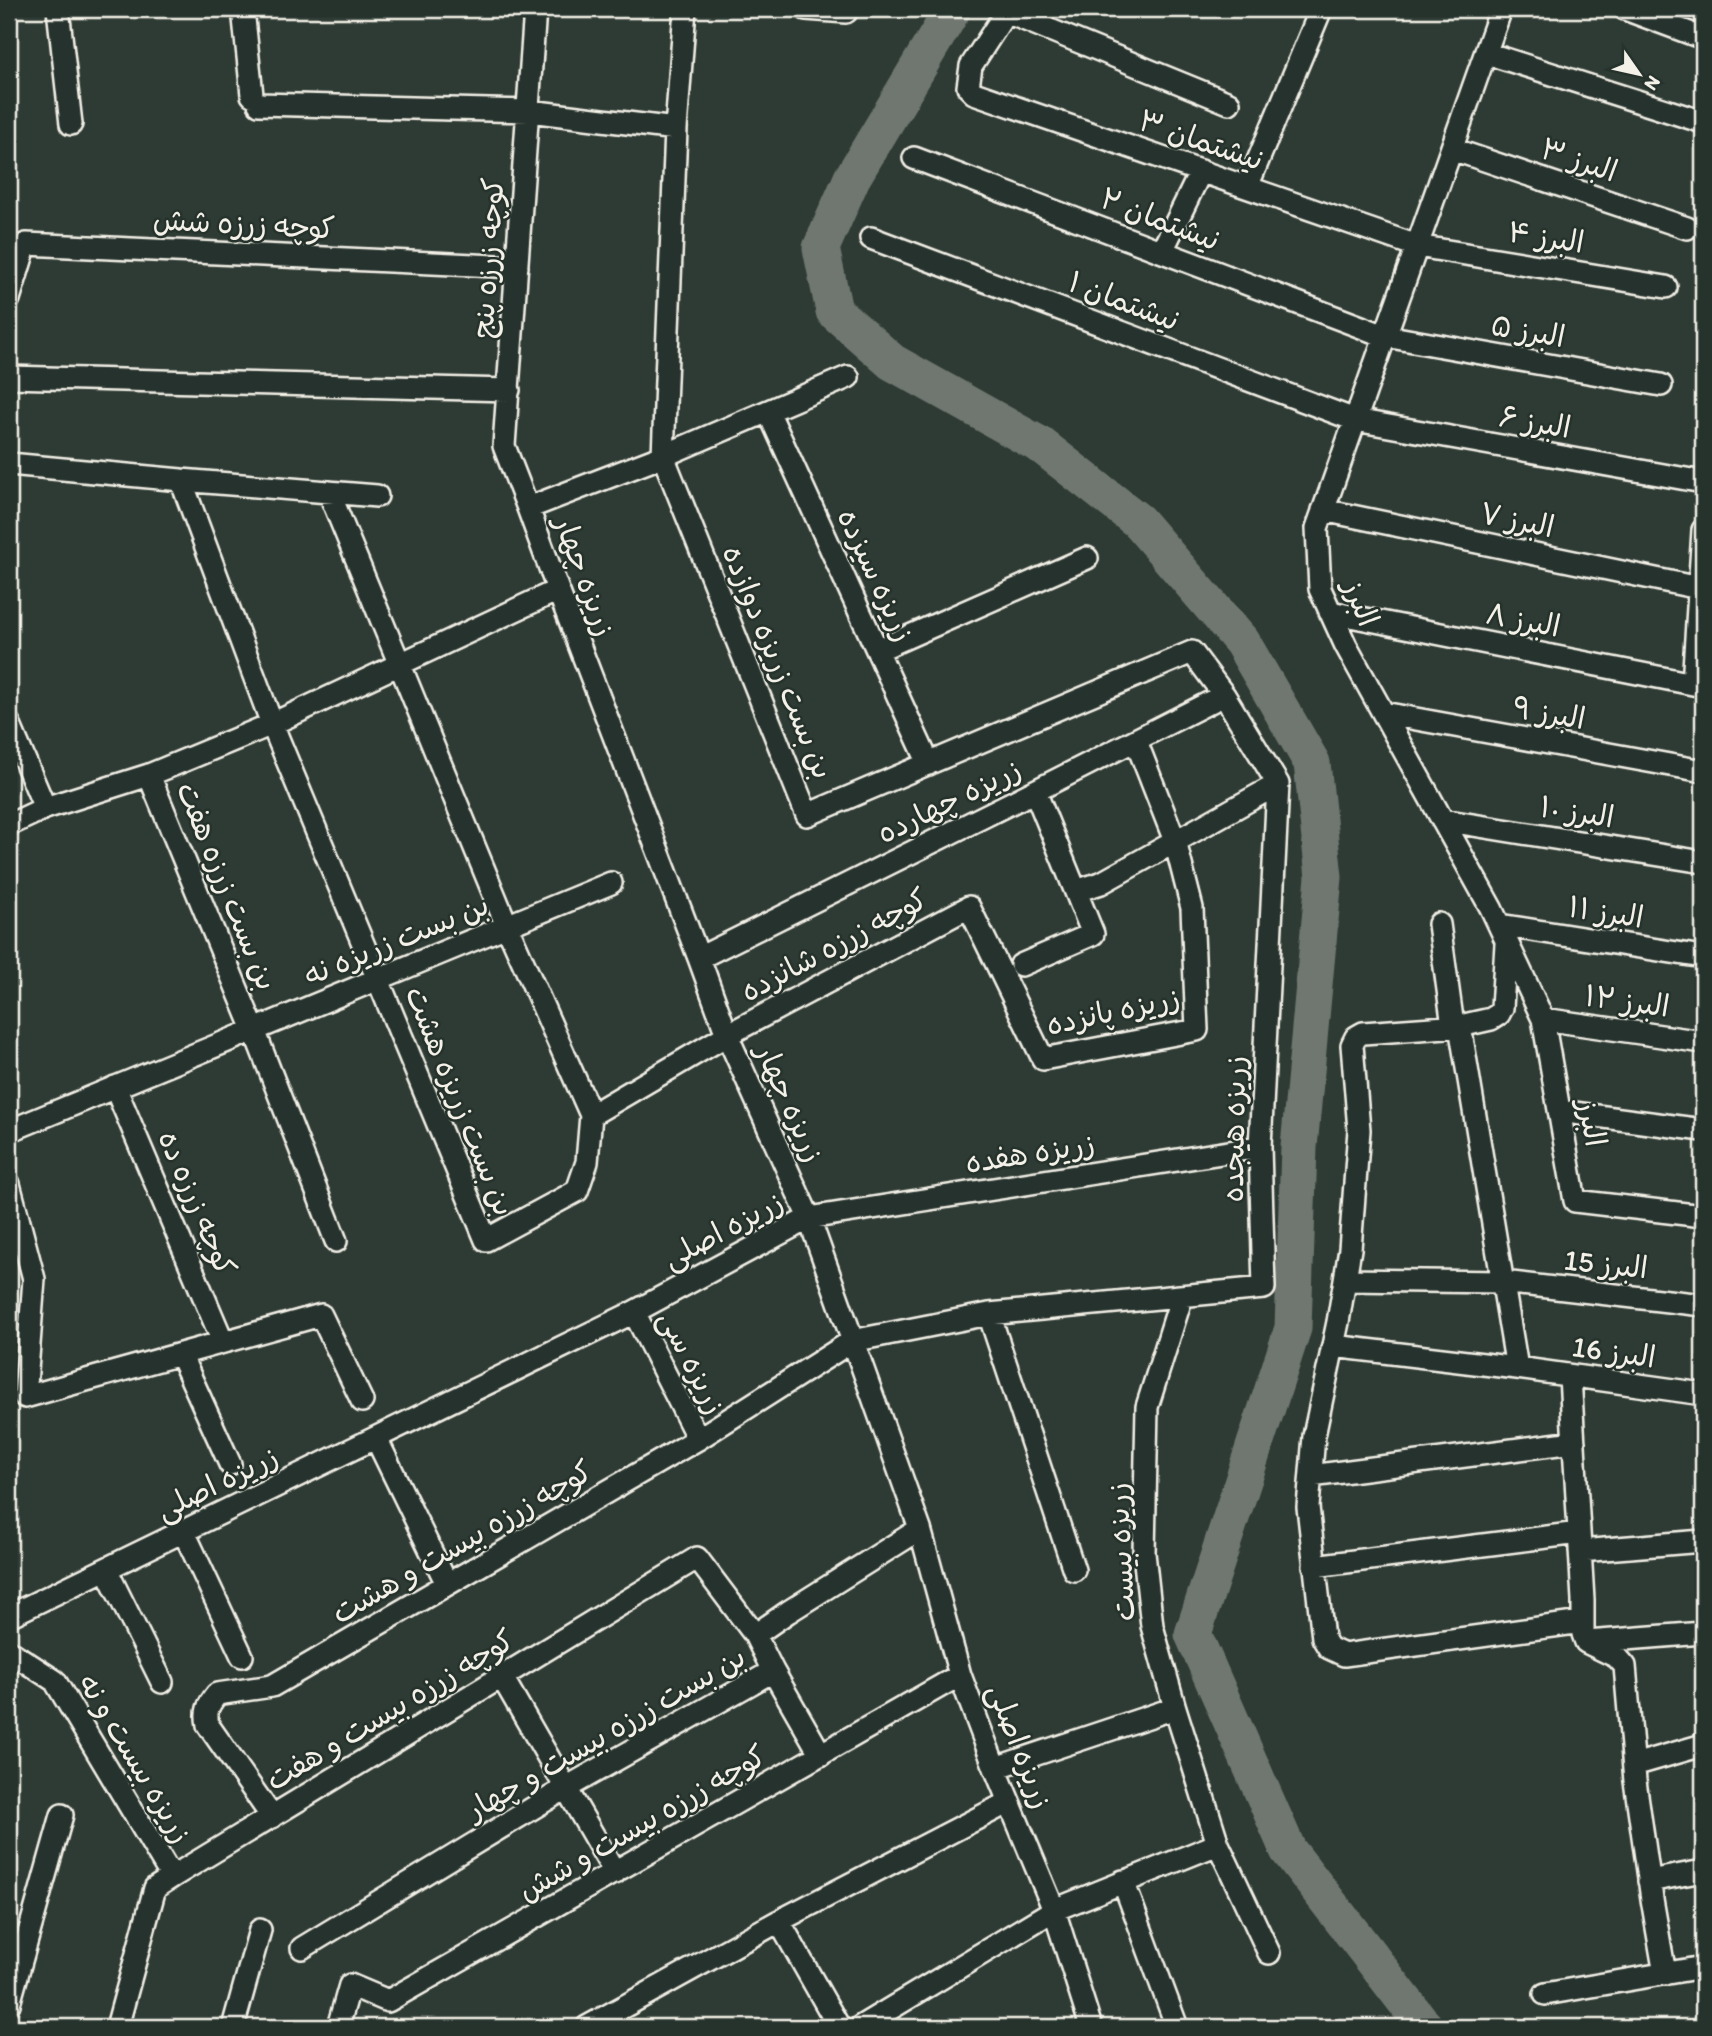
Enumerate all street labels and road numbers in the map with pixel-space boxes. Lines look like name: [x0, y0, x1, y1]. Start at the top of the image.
street label: نيشتمان ۳: [1134, 101, 1268, 178]
street label: البرز ۳: [1536, 129, 1622, 190]
street label: کوچه زرزه پنج: [463, 176, 514, 340]
street label: نيشتمان ۲: [1095, 179, 1225, 258]
street label: کوچه زرزه شش: [152, 200, 336, 248]
street label: البرز ۴: [1505, 212, 1587, 261]
street label: نيشتمان ۱: [1064, 263, 1185, 339]
street label: البرز ۵: [1488, 306, 1568, 355]
street label: البرز ۶: [1496, 397, 1574, 446]
street label: البرز ۷: [1476, 494, 1558, 545]
street label: زریزه سیزده: [830, 502, 923, 647]
street label: زریزه چهار: [545, 508, 624, 641]
street label: بن بست زریزه دوازده: [715, 540, 842, 784]
street label: البرز: [1334, 571, 1387, 632]
street label: البرز ۸: [1483, 594, 1563, 645]
street label: البرز ۹: [1510, 688, 1588, 737]
street label: زریزه چهارده: [871, 750, 1027, 852]
street label: بن بست زرزه هفت: [169, 776, 286, 995]
street label: البرز ۱۰: [1537, 787, 1617, 836]
street label: کوچه زرزه شانزده: [734, 880, 934, 1010]
street label: بن بست زریزه نه: [297, 885, 494, 994]
street label: البرز ۱۱: [1566, 887, 1646, 936]
street label: البرز ۱۲: [1582, 976, 1672, 1025]
street label: زریزه پانزده: [1043, 978, 1183, 1044]
street label: بن بست زریزه هشت: [398, 981, 523, 1221]
street label: زریزه چهار: [746, 1035, 833, 1168]
street label: زریزه هیجده: [1214, 1055, 1253, 1203]
street label: البرز: [1570, 1093, 1615, 1149]
street label: زریزه هفده: [963, 1124, 1097, 1181]
street label: کوچه زرزه ده: [149, 1125, 245, 1281]
street label: زریزه اصلی: [656, 1182, 790, 1278]
street label: البرز 15: [1562, 1241, 1650, 1286]
street label: زریزه سی: [650, 1303, 734, 1421]
street label: البرز 16: [1570, 1327, 1658, 1376]
street label: زریزه اصلی: [150, 1437, 284, 1529]
street label: کوچه زرزه بیست و هشت: [325, 1452, 599, 1632]
street label: زریزه بیست: [1098, 1482, 1143, 1622]
street label: کوچه زرزه بیست و هفت: [259, 1621, 521, 1799]
street label: بن بست زرزه بیست و چهار: [457, 1638, 752, 1830]
street label: زریزه بیست و نه: [70, 1666, 201, 1849]
street label: زریزه اصلی: [979, 1678, 1061, 1814]
street label: کوچه زرزه بیست و شش: [511, 1736, 773, 1910]

